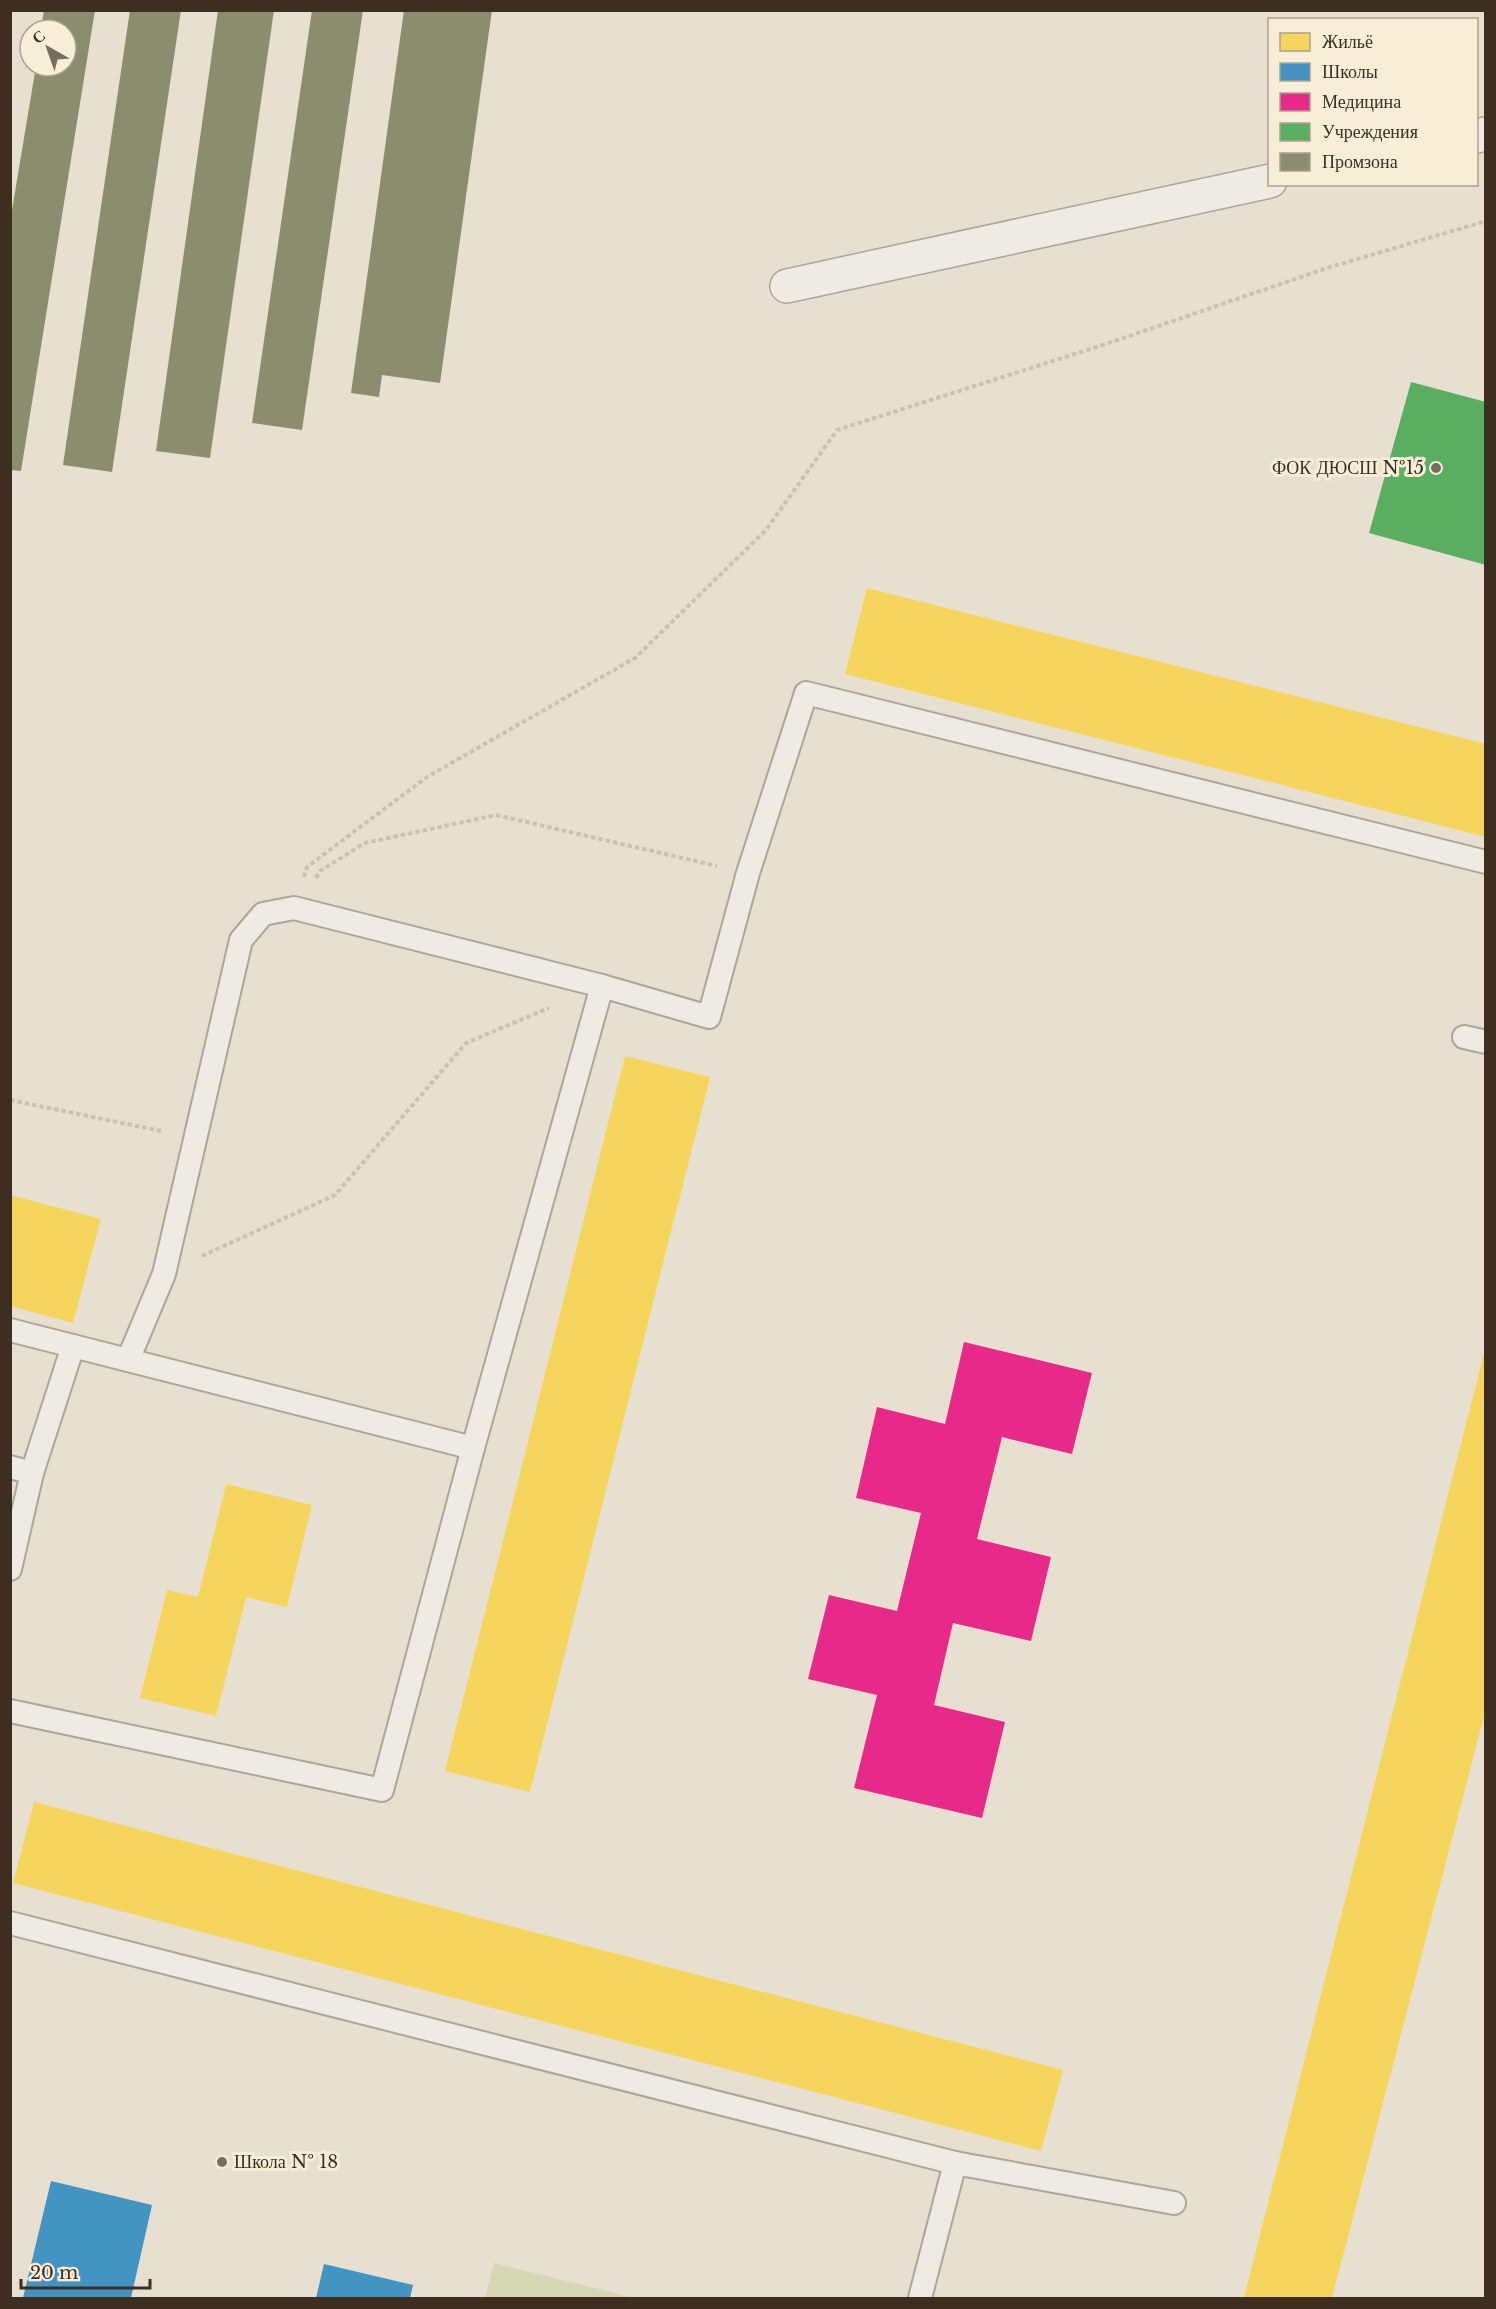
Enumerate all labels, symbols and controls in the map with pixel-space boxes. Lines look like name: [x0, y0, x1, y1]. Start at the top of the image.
north arrow: [18, 18, 78, 78]
legend: [1268, 18, 1478, 186]
text: С: [28, 25, 49, 48]
text: Жильё: [1322, 31, 1373, 53]
text: Школы: [1322, 61, 1378, 83]
text: Медицина: [1322, 91, 1401, 113]
text: Учреждения: [1322, 121, 1418, 143]
text: Промзона: [1322, 151, 1398, 173]
place label: ФОК ДЮСШ №15: [1272, 457, 1424, 479]
marker: ФОК ДЮСШ №15: [1429, 461, 1443, 475]
place label: Школа № 18: [234, 2151, 338, 2173]
marker: Школа № 18: [215, 2155, 229, 2169]
scale bar: [21, 2252, 150, 2290]
text: 20 m: [30, 2262, 78, 2284]

